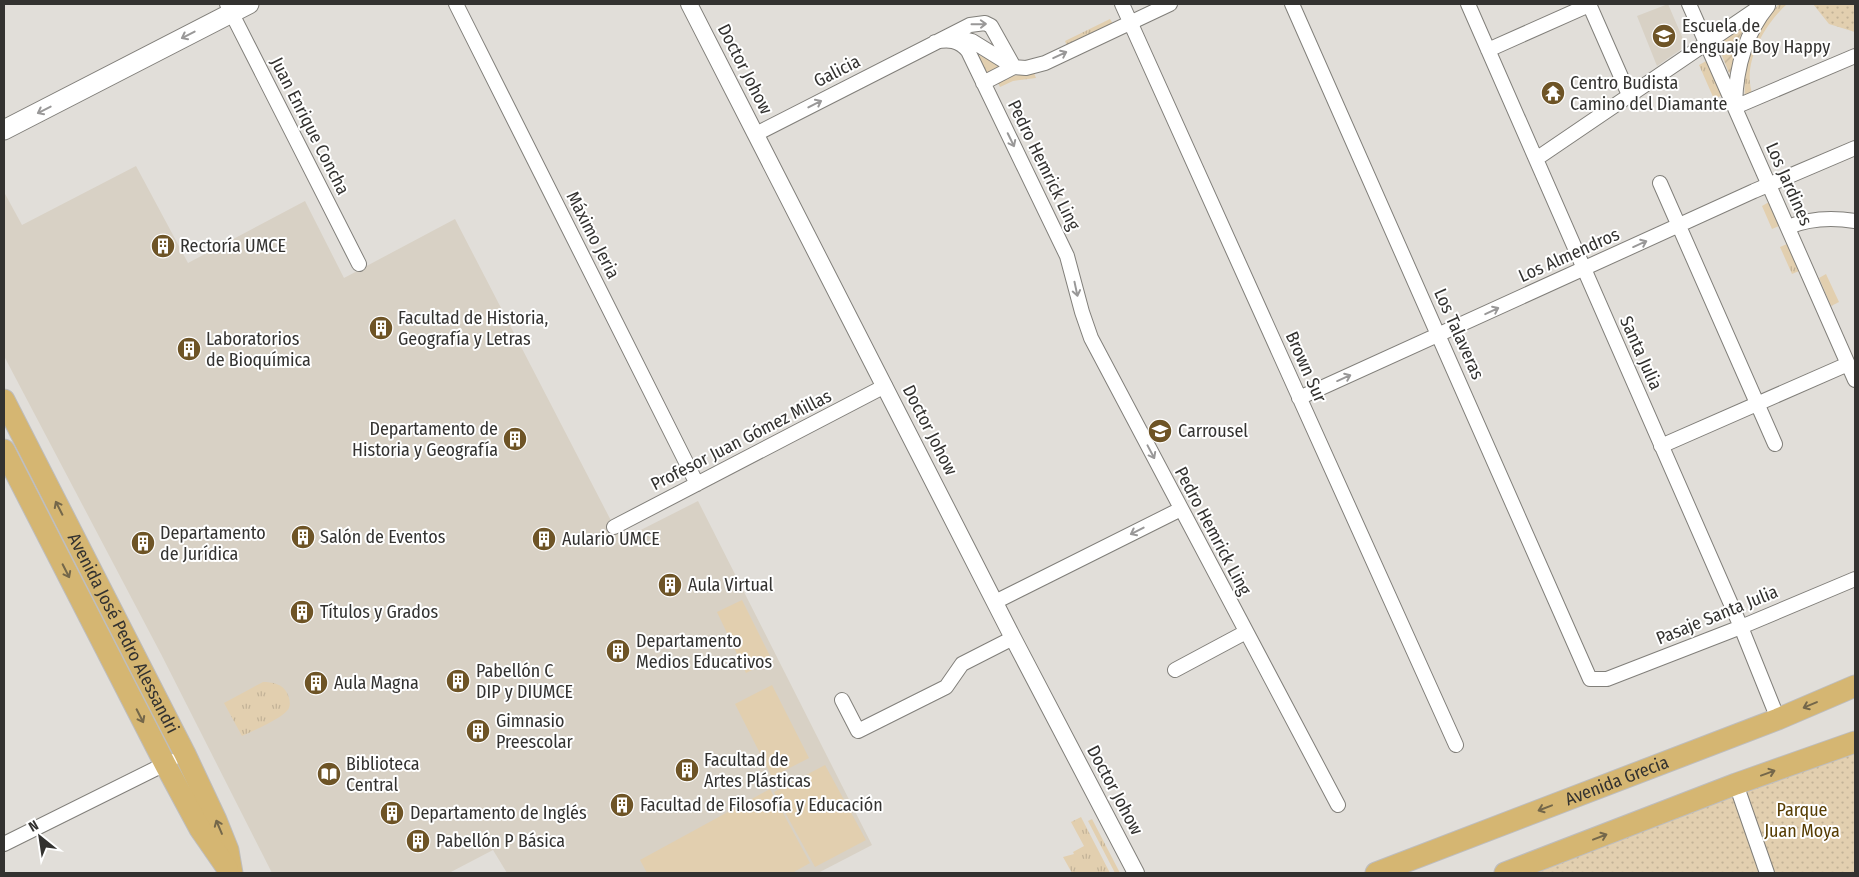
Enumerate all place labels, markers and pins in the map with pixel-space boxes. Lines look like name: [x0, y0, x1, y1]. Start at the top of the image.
place label: Escuela de Lenguaje Boy Happy: [1682, 15, 1830, 58]
school or university icon: Escuela de Lenguaje Boy Happy: [1651, 23, 1677, 49]
place label: Centro Budista Camino del Diamante: [1570, 72, 1727, 115]
temple icon: Centro Budista Camino del Diamante: [1540, 80, 1566, 106]
building icon: Rectoría UMCE: [150, 233, 176, 259]
place label: Rectoría UMCE: [180, 235, 286, 257]
place label: Facultad de Historia, Geografía y Letras: [398, 307, 548, 350]
building icon: Facultad de Historia, Geografía y Letras: [368, 315, 394, 341]
place label: Laboratorios de Bioquímica: [206, 328, 311, 371]
building icon: Laboratorios de Bioquímica: [176, 336, 202, 362]
place label: Departamento de Historia y Geografía: [352, 418, 498, 461]
school or university icon: Carrousel: [1147, 418, 1173, 444]
place label: Carrousel: [1178, 420, 1248, 442]
building icon: Departamento de Historia y Geografía: [502, 426, 528, 452]
place label: Departamento de Jurídica: [160, 522, 266, 565]
building icon: Salón de Eventos: [290, 524, 316, 550]
place label: Salón de Eventos: [320, 526, 446, 548]
building icon: Aulario UMCE: [531, 526, 557, 552]
place label: Aulario UMCE: [562, 528, 660, 550]
building icon: Departamento de Jurídica: [130, 530, 156, 556]
building icon: Aula Virtual: [657, 572, 683, 598]
place label: Aula Virtual: [688, 574, 774, 596]
building icon: Títulos y Grados: [289, 599, 315, 625]
place label: Títulos y Grados: [320, 601, 438, 623]
place label: Departamento Medios Educativos: [636, 630, 773, 673]
building icon: Departamento Medios Educativos: [605, 638, 631, 664]
place label: Pabellón C DIP y DIUMCE: [476, 660, 573, 703]
building icon: Pabellón C DIP y DIUMCE: [445, 668, 471, 694]
building icon: Aula Magna: [303, 670, 329, 696]
place label: Aula Magna: [334, 672, 419, 694]
place label: Gimnasio Preescolar: [496, 710, 574, 753]
building icon: Gimnasio Preescolar: [465, 718, 491, 744]
place label: Facultad de Artes Plásticas: [704, 749, 811, 792]
place label: Biblioteca Central: [346, 753, 420, 796]
building icon: Facultad de Artes Plásticas: [674, 757, 700, 783]
library icon: Biblioteca Central: [316, 761, 342, 787]
building icon: Facultad de Filosofía y Educación: [609, 792, 635, 818]
place label: Facultad de Filosofía y Educación: [640, 794, 883, 816]
building icon: Departamento de Inglés: [379, 800, 405, 826]
place label: Departamento de Inglés: [410, 802, 587, 824]
building icon: Pabellón P Básica: [405, 828, 431, 854]
place label: Pabellón P Básica: [436, 830, 565, 852]

